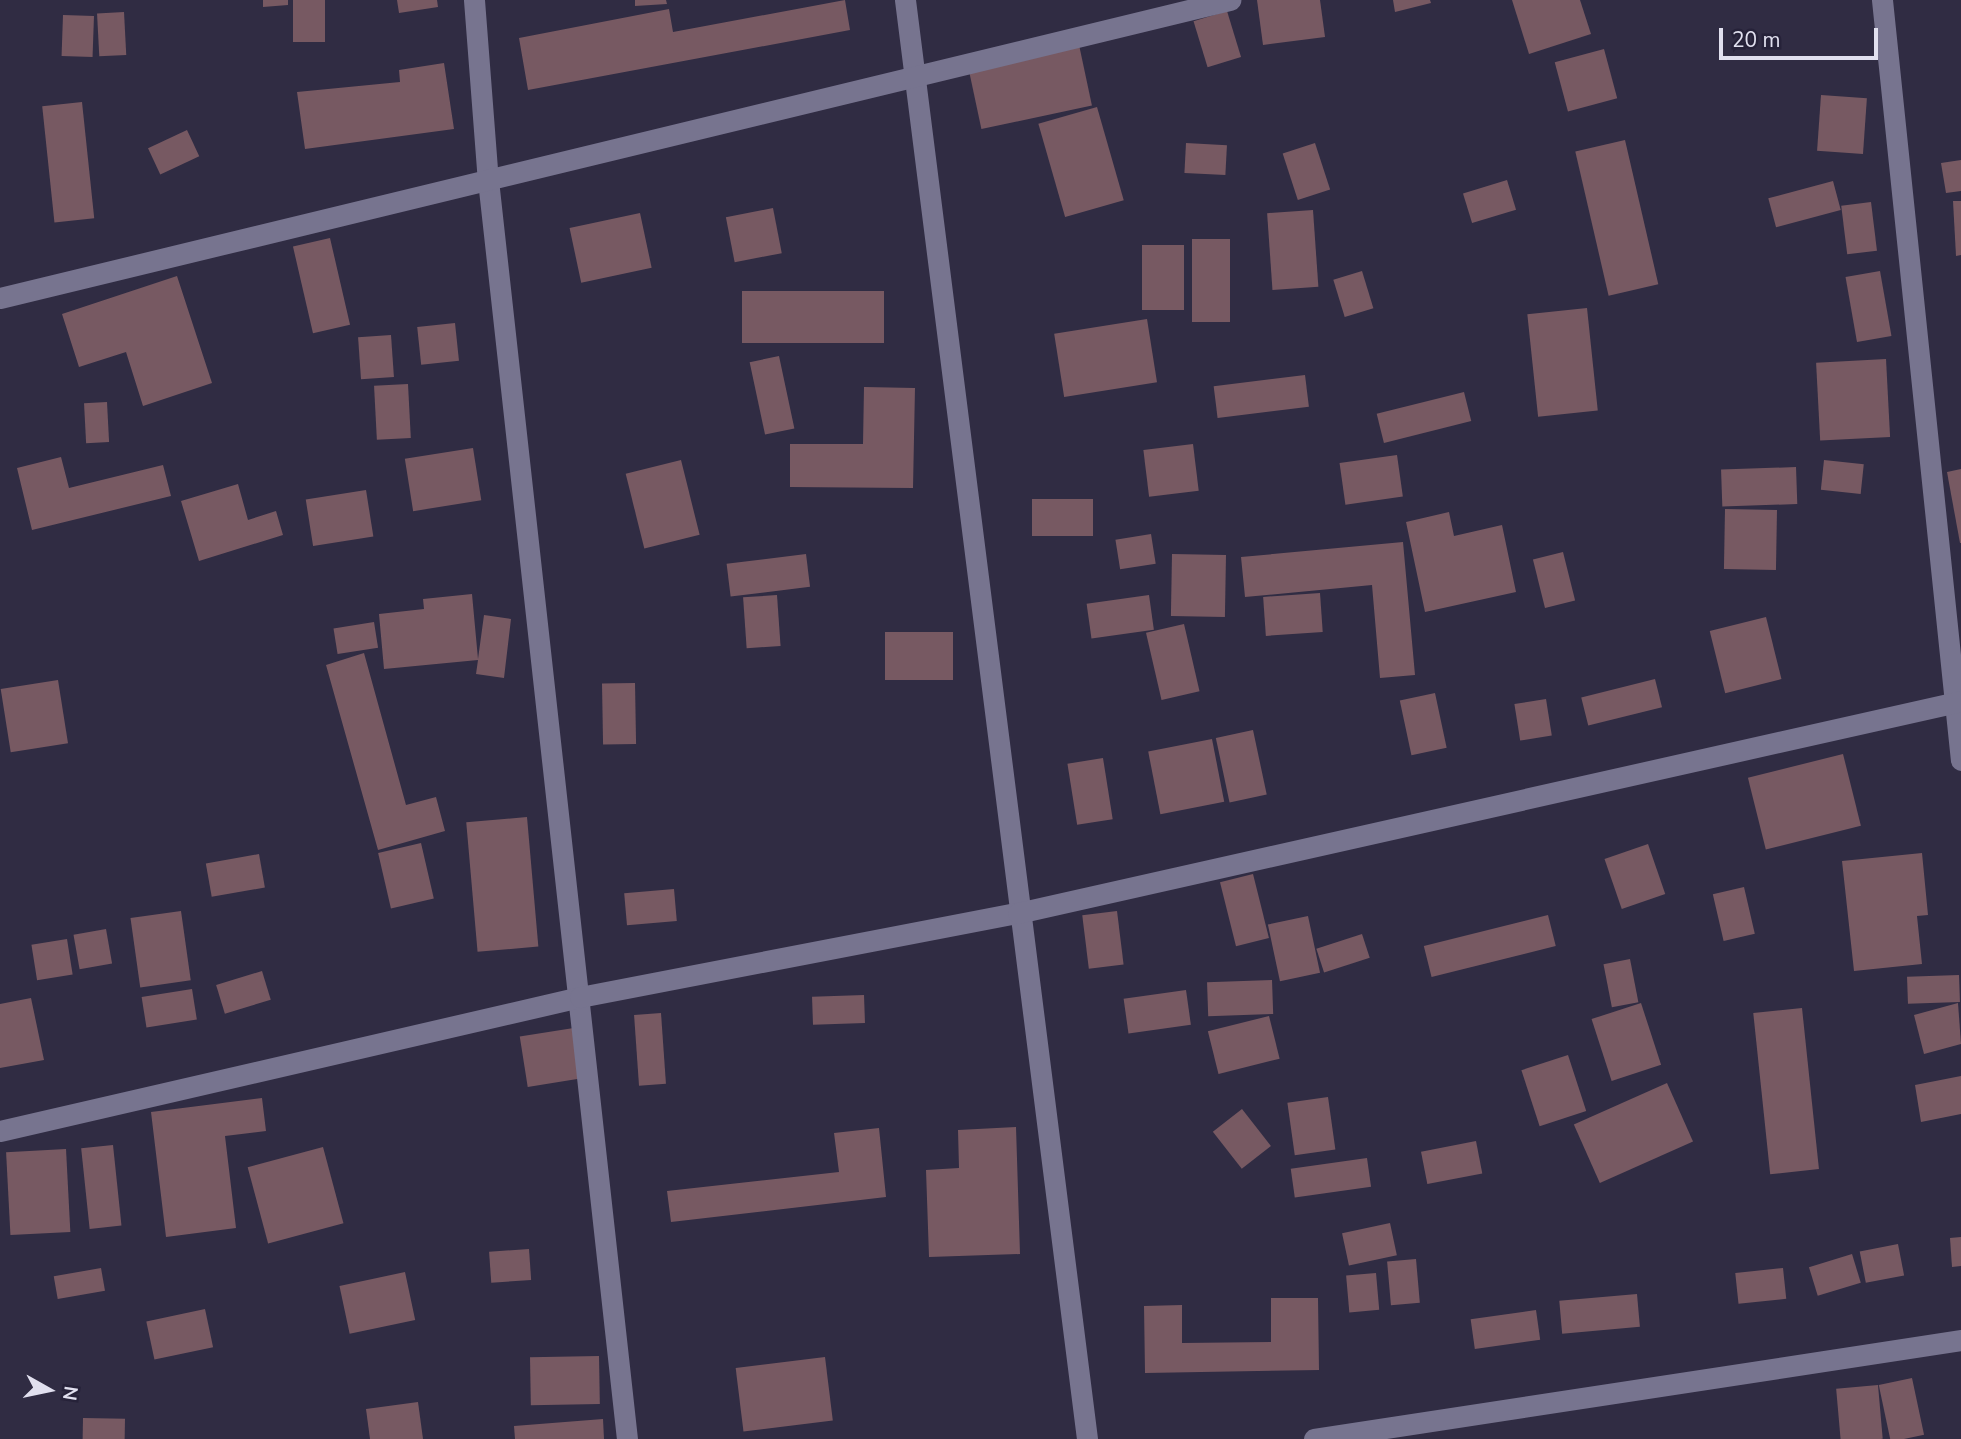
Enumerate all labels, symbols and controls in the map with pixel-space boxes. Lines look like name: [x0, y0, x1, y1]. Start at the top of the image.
scale bar: [1723, 14, 1882, 58]
text: 20 m: [1732, 26, 1781, 54]
north arrow: [14, 1355, 84, 1425]
text: N: [56, 1384, 84, 1402]

